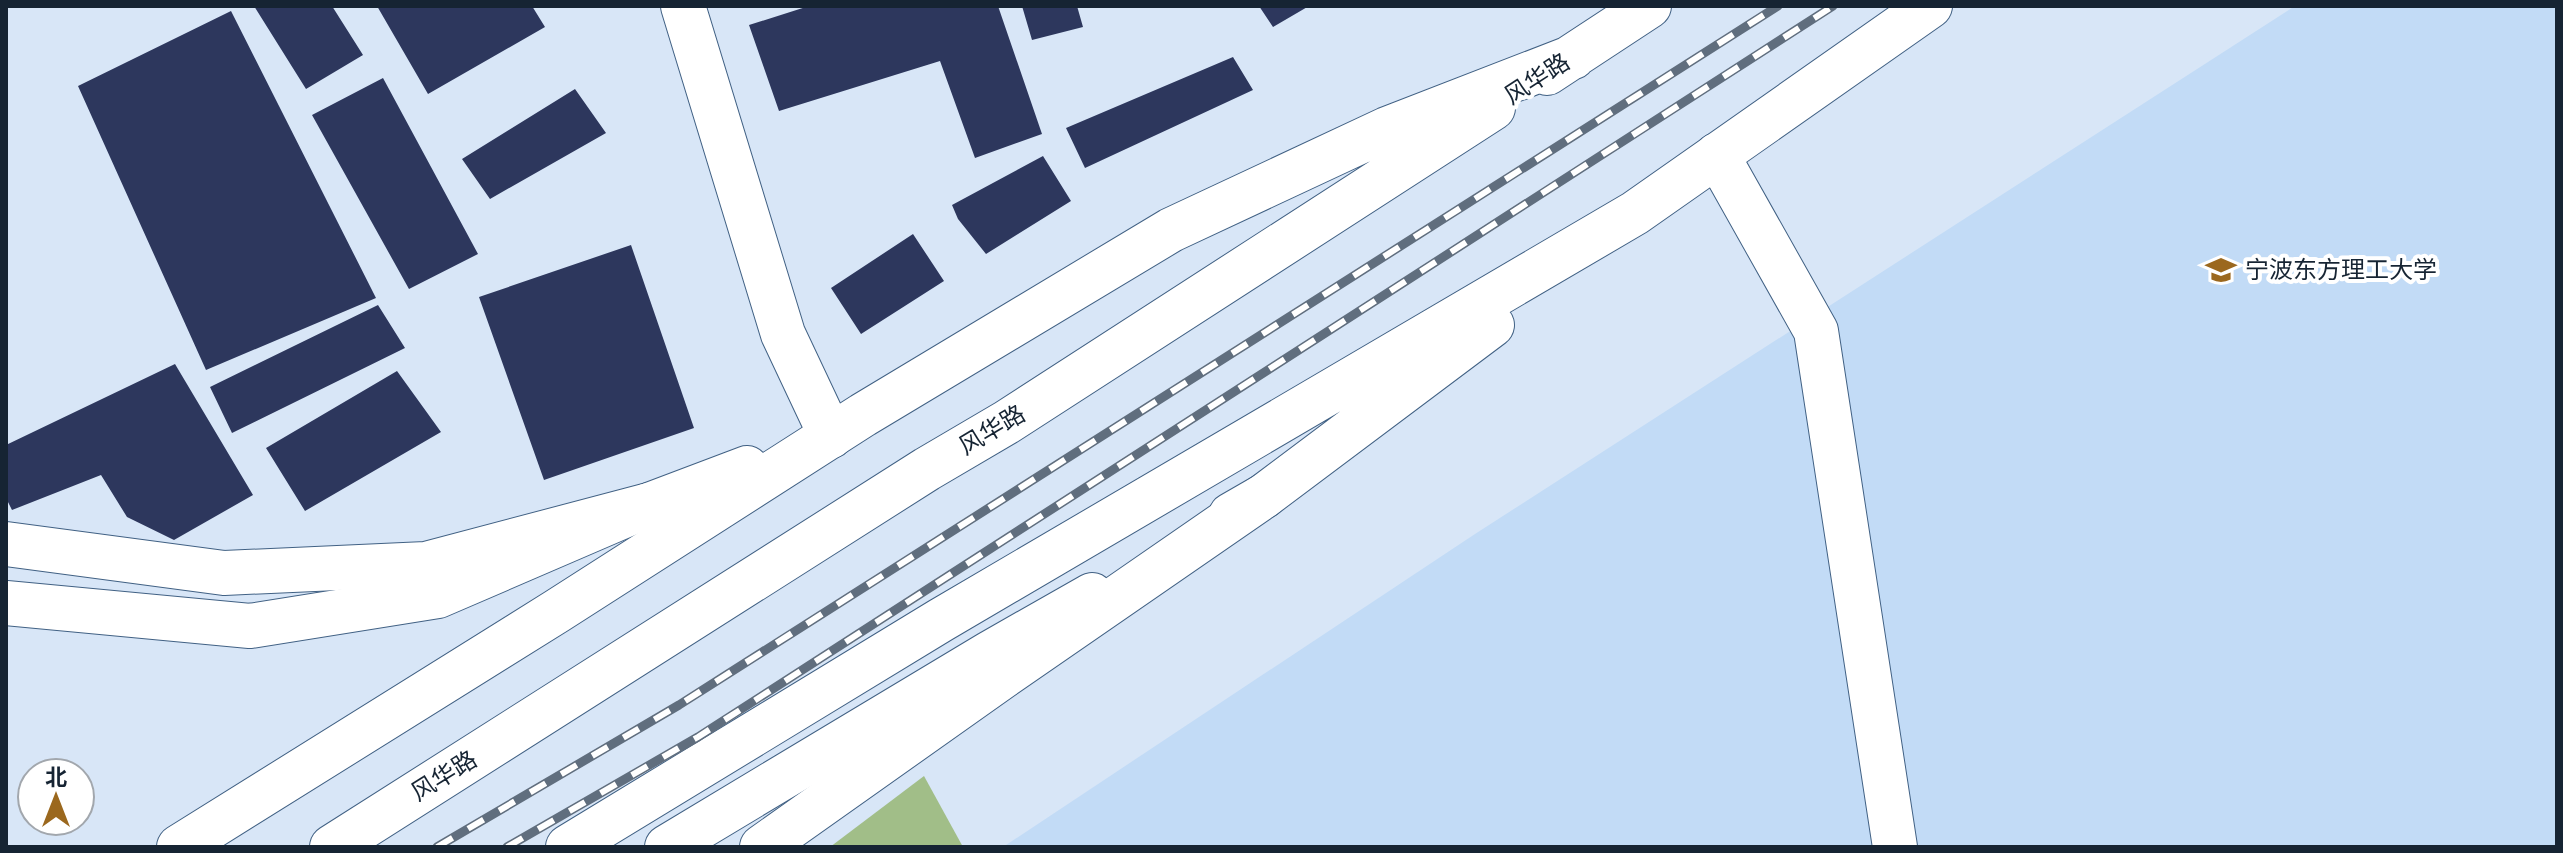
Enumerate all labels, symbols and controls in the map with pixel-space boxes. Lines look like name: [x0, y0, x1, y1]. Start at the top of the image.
street label: 风华路: [1497, 44, 1575, 111]
place label: 宁波东方理工大学: [2245, 252, 2437, 285]
school or university icon: 宁波东方理工大学: [2204, 253, 2238, 287]
street label: 风华路: [952, 396, 1031, 461]
street label: 风华路: [404, 742, 482, 808]
north arrow: [16, 757, 96, 837]
text: 北: [45, 761, 67, 791]

